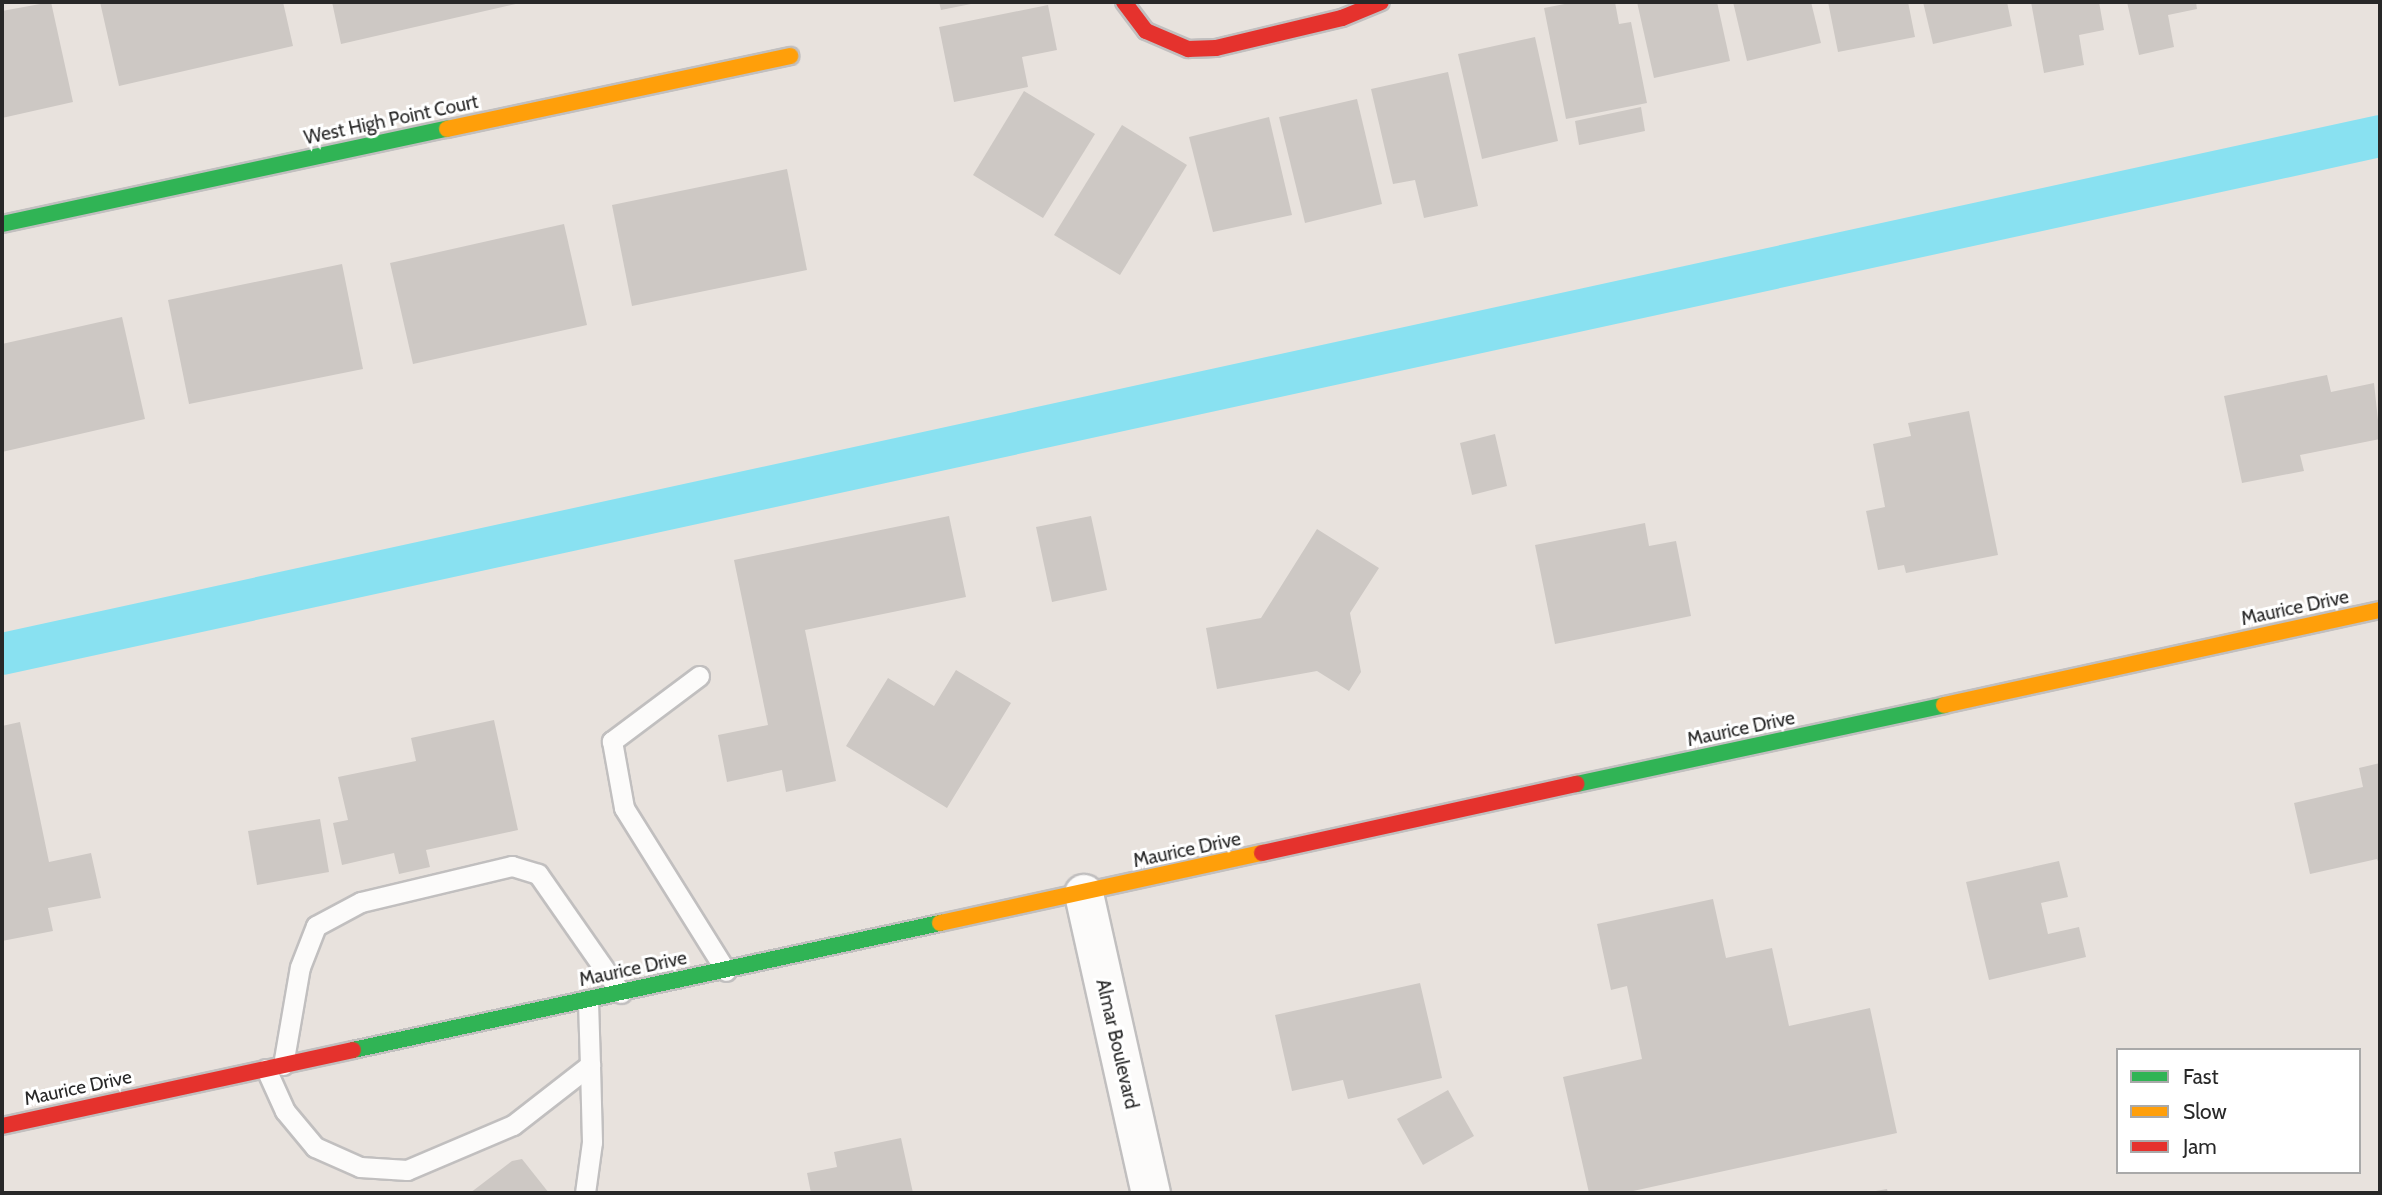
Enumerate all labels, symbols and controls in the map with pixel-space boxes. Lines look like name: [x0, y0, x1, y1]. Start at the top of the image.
street label: West High Point Court: [302, 90, 480, 150]
street label: Maurice Drive: [2239, 585, 2351, 631]
street label: Maurice Drive: [1685, 706, 1797, 752]
street label: Maurice Drive: [1131, 827, 1243, 873]
street label: Maurice Drive: [577, 946, 689, 992]
street label: Almar Boulevard: [1091, 977, 1143, 1111]
legend: [2116, 1048, 2361, 1174]
text: Fast: [2183, 1064, 2219, 1089]
street label: Maurice Drive: [22, 1065, 134, 1111]
text: Slow: [2183, 1099, 2227, 1124]
text: Jam: [2183, 1134, 2217, 1159]

